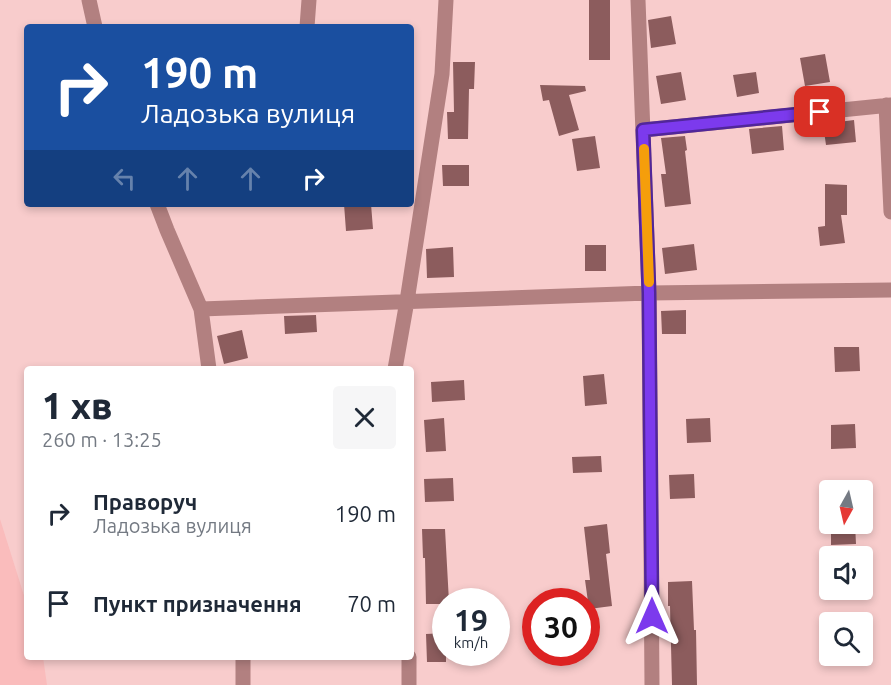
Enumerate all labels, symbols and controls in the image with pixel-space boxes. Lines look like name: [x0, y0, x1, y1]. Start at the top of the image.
icon: right: [42, 48, 120, 126]
text: 190 m: [141, 49, 258, 96]
pin: [794, 86, 845, 137]
icon: arrive: [803, 95, 836, 128]
text: Ладозька вулиця: [141, 98, 355, 128]
icon: left: [108, 162, 141, 195]
icon: ahead: [171, 162, 204, 195]
icon: ahead: [234, 162, 267, 195]
icon: right: [297, 162, 330, 195]
text: 1 хв: [42, 385, 112, 426]
button: close: [333, 386, 396, 449]
text: 260 m · 13:25: [42, 428, 162, 451]
north arrow: [819, 480, 873, 534]
map controls: [819, 480, 873, 666]
text: Праворуч: [93, 489, 197, 514]
icon: right: [42, 497, 75, 530]
text: 190 m: [335, 501, 396, 526]
text: Ладозька вулиця: [93, 514, 252, 537]
button: sound: [819, 546, 873, 600]
position arrow: [620, 584, 684, 648]
icon: arrive: [42, 587, 75, 620]
speed limit sign: 30: [522, 588, 600, 666]
text: Пункт призначення: [93, 591, 302, 616]
text: 70 m: [347, 591, 396, 616]
text: 19: [454, 603, 488, 637]
button: search: [819, 612, 873, 666]
text: km/h: [454, 634, 488, 651]

